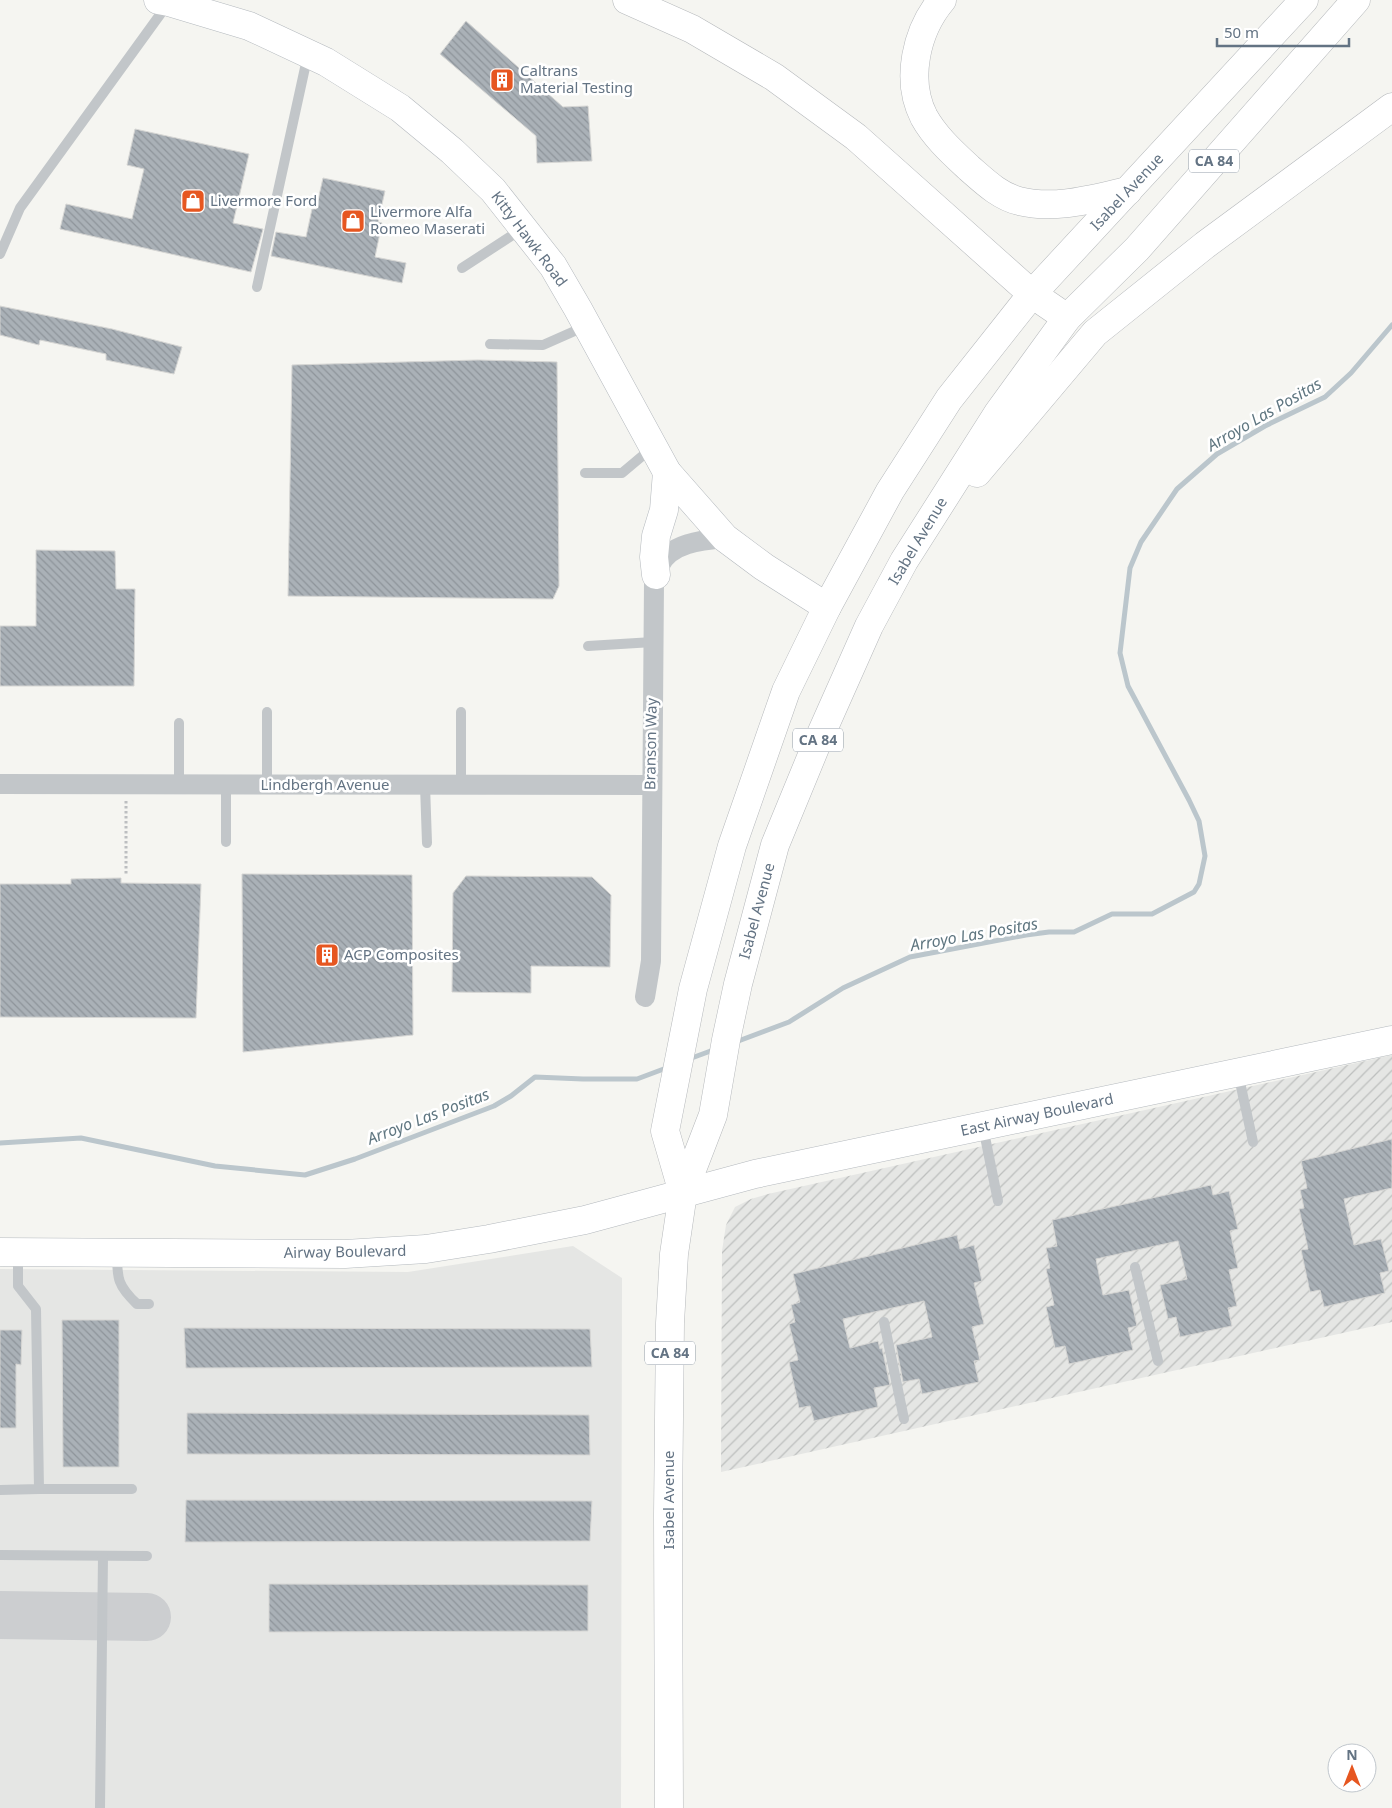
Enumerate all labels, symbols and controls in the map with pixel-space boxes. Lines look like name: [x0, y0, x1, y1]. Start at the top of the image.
scale bar: [1217, 15, 1350, 47]
text: 50 m: [1224, 22, 1259, 42]
place label: Caltrans Material Testing: [520, 60, 633, 97]
building icon: Caltrans Material Testing: [489, 67, 515, 93]
street label: Isabel Avenue: [1085, 148, 1167, 234]
road number: CA 84: [1189, 150, 1239, 172]
street label: Kitty Hawk Road: [487, 187, 572, 290]
shop icon: Livermore Ford: [180, 188, 206, 214]
place label: Livermore Ford: [210, 190, 317, 210]
place label: Livermore Alfa Romeo Maserati: [370, 201, 485, 238]
shop icon: Livermore Alfa Romeo Maserati: [340, 208, 366, 234]
water label: Arroyo Las Positas: [1202, 372, 1325, 456]
street label: Isabel Avenue: [883, 493, 951, 588]
street label: Branson Way: [639, 697, 661, 790]
road number: CA 84: [793, 728, 843, 752]
street label: Lindbergh Avenue: [260, 774, 390, 794]
street label: Isabel Avenue: [734, 860, 778, 961]
water label: Arroyo Las Positas: [908, 912, 1040, 956]
building icon: ACP Composites: [314, 942, 340, 968]
place label: ACP Composites: [344, 944, 459, 964]
water label: Arroyo Las Positas: [363, 1083, 492, 1150]
street label: East Airway Boulevard: [958, 1088, 1115, 1140]
street label: Airway Boulevard: [283, 1240, 406, 1262]
road number: CA 84: [645, 1342, 695, 1365]
street label: Isabel Avenue: [658, 1451, 678, 1549]
north arrow: [1327, 1743, 1377, 1793]
text: N: [1346, 1745, 1358, 1764]

